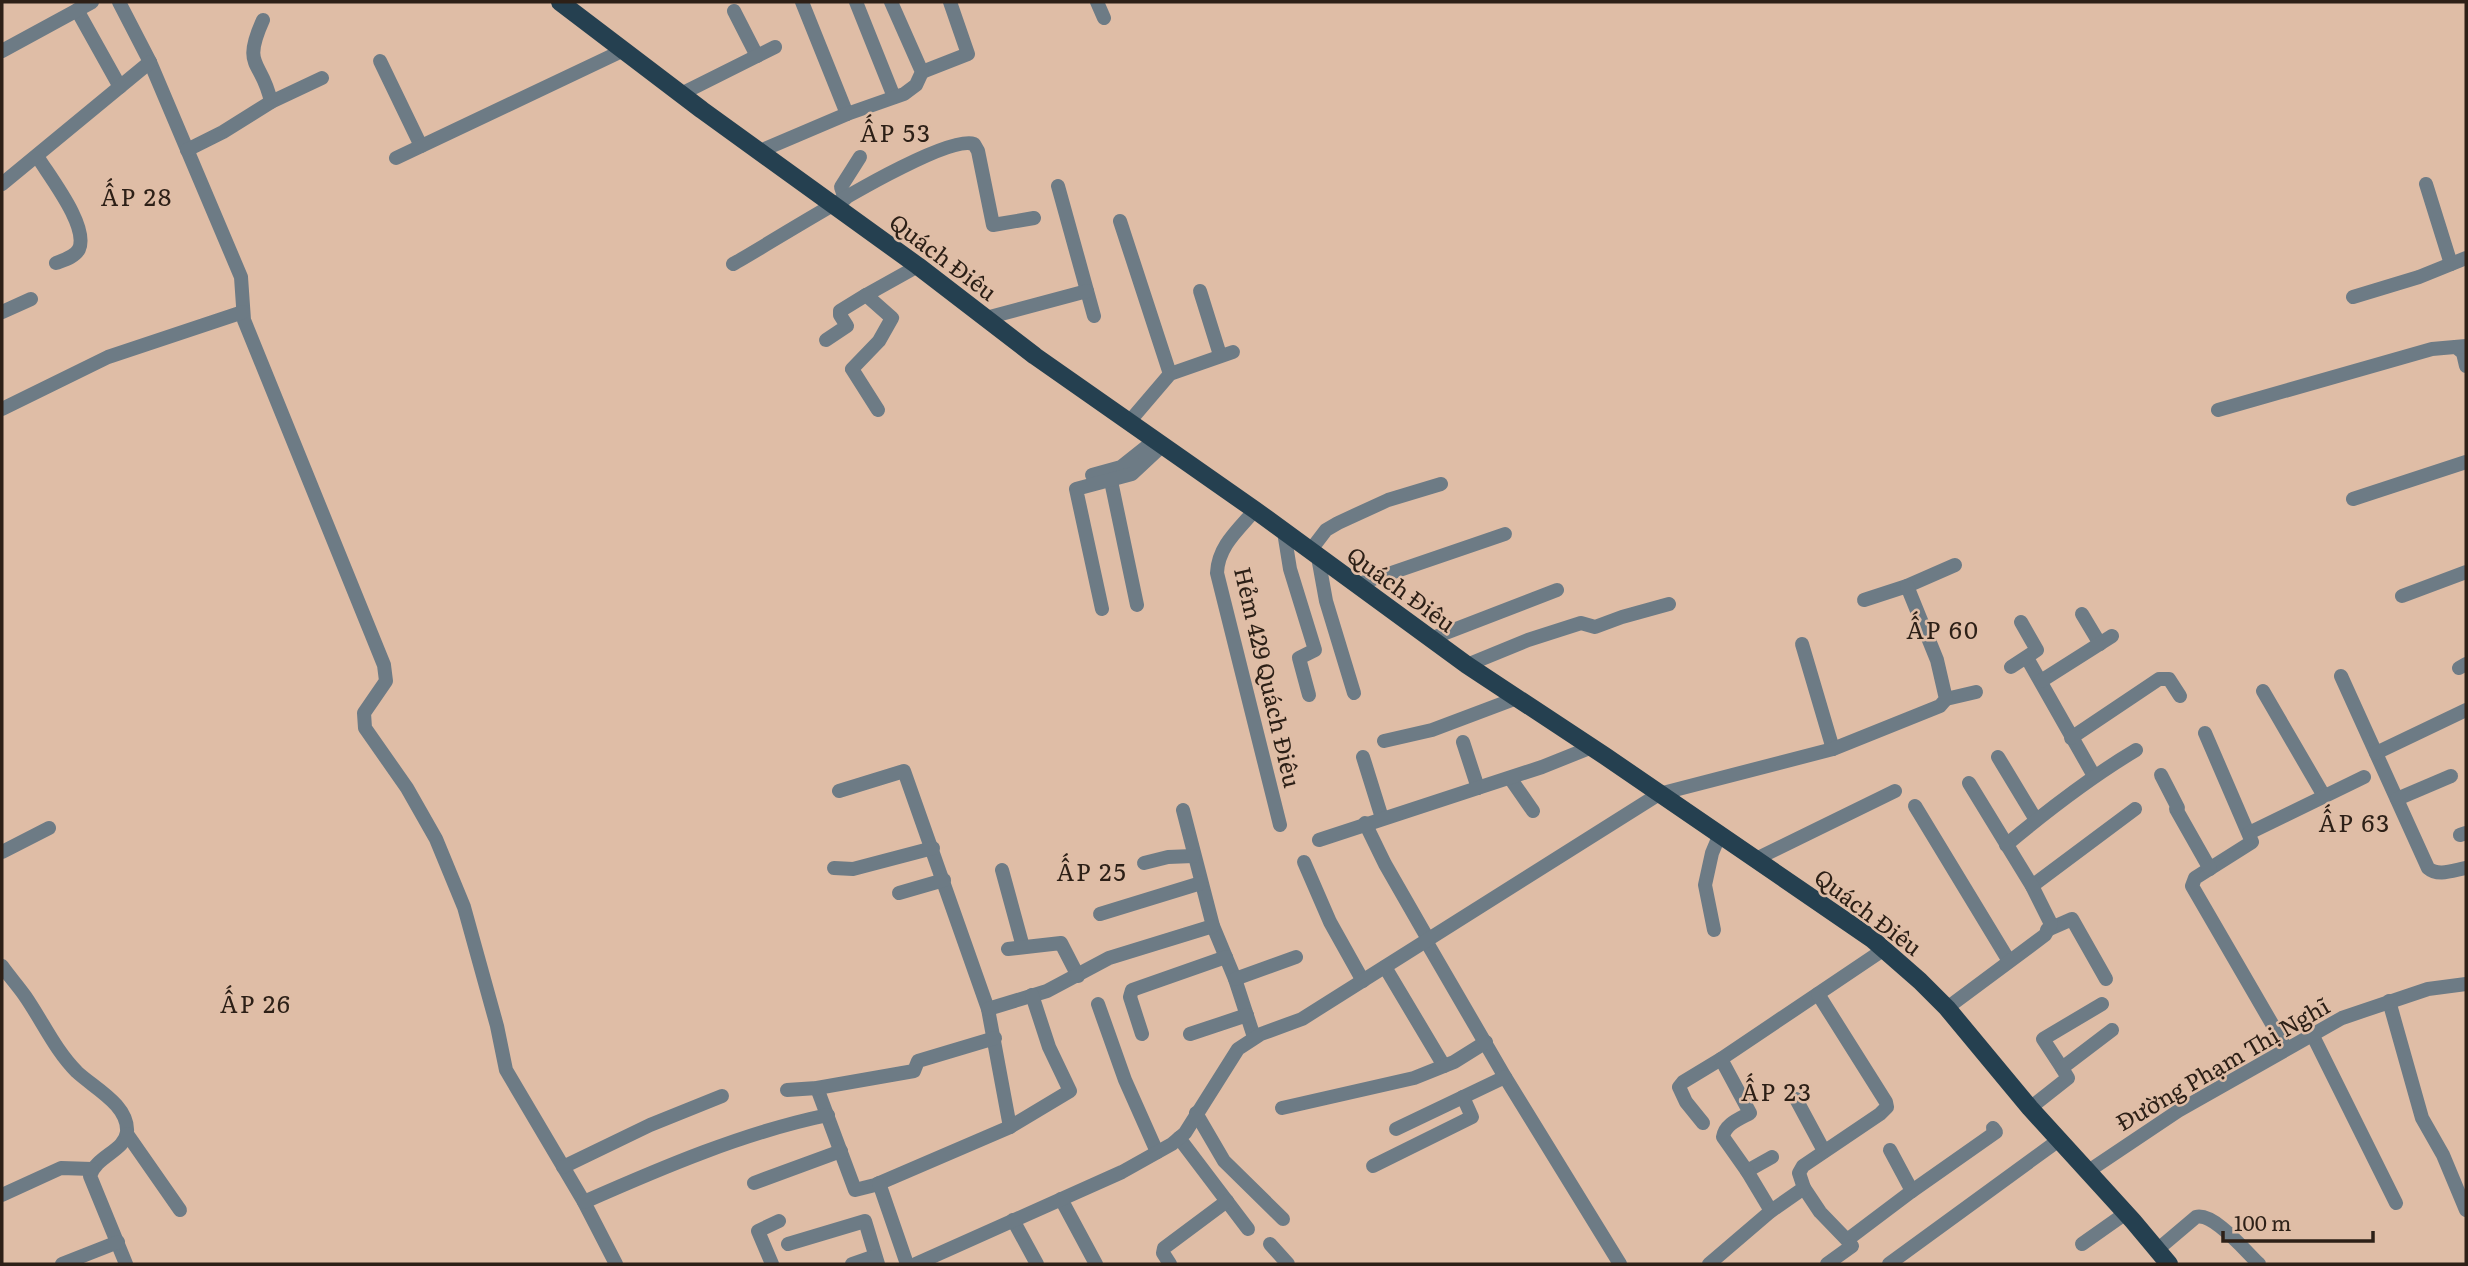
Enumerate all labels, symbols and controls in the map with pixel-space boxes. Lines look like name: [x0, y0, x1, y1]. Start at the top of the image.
district label: ẤP 53: [860, 114, 932, 149]
district label: ẤP 28: [101, 178, 173, 213]
street label: Quách Điêu: [883, 204, 1005, 308]
street label: Quách Điêu: [1341, 537, 1463, 639]
street label: Hẻm 429 Quách Điêu: [1227, 563, 1311, 791]
district label: ẤP 60: [1906, 611, 1980, 646]
district label: ẤP 63: [2319, 804, 2391, 839]
district label: ẤP 25: [1056, 853, 1128, 888]
street label: Quách Điêu: [1808, 859, 1930, 963]
district label: ẤP 26: [220, 985, 292, 1020]
street label: Đường Phạm Thị Nghĩ: [2109, 988, 2335, 1138]
district label: ẤP 23: [1741, 1073, 1813, 1108]
scale bar: [2223, 1200, 2374, 1244]
text: 100 m: [2234, 1206, 2291, 1237]

